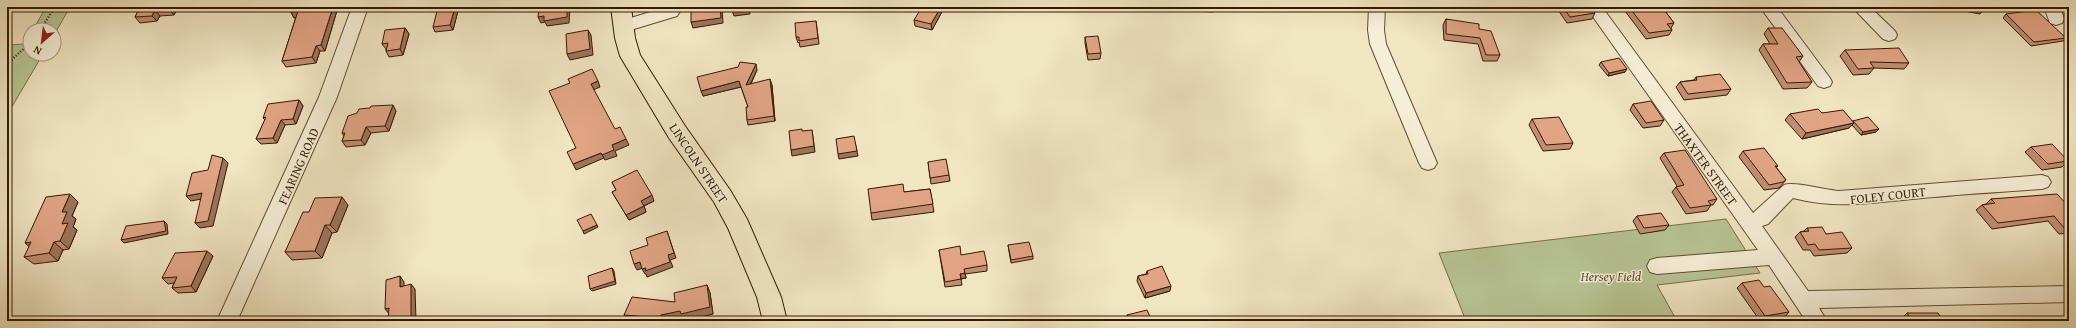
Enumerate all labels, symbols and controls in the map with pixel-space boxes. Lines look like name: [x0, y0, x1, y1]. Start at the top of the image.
north arrow: [22, 22, 62, 62]
text: N: [30, 42, 44, 60]
street label: LINCOLN STREET: [665, 119, 733, 208]
street label: THAXTER STREET: [1669, 119, 1742, 210]
street label: FEARING ROAD: [273, 125, 324, 208]
street label: FOLEY COURT: [1849, 182, 1927, 209]
park label: Hersey Field: [1580, 267, 1641, 286]

